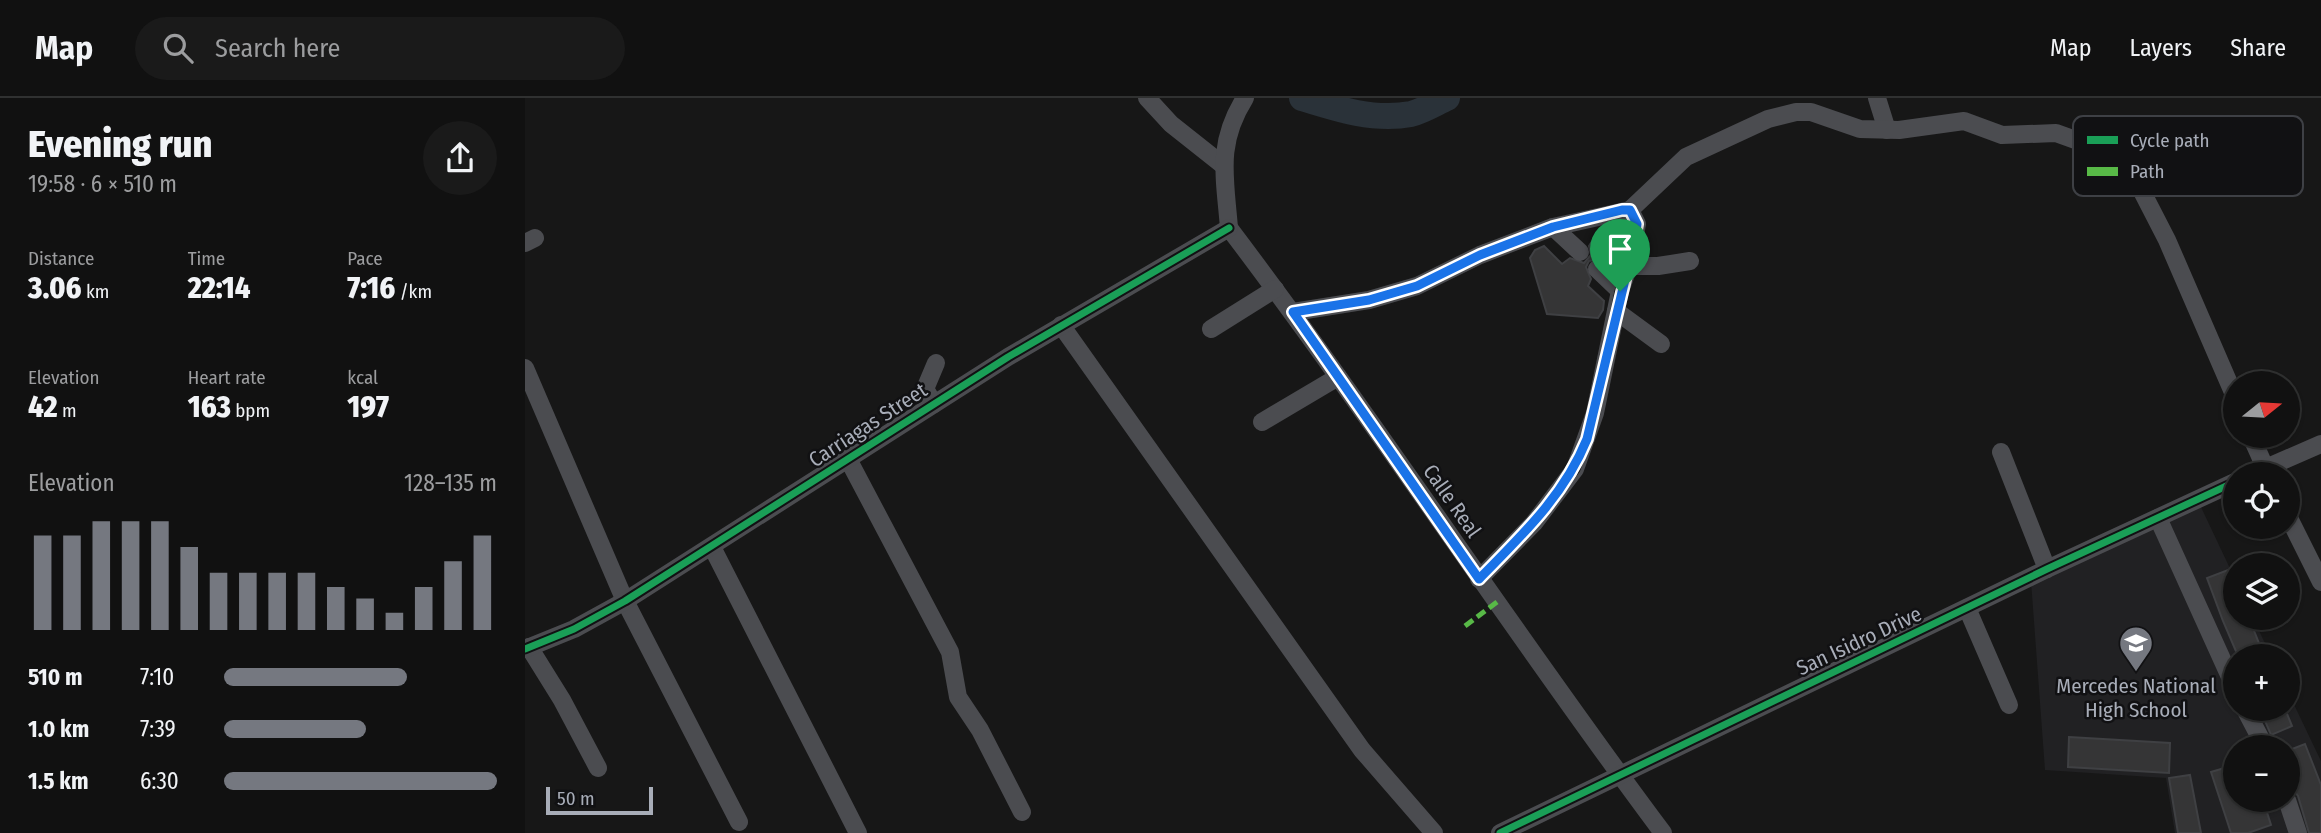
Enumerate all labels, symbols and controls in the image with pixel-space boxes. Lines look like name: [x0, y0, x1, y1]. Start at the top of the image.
search box: [135, 17, 625, 80]
text: Map: [35, 28, 93, 68]
icon: search: [159, 29, 197, 67]
text: Search here: [215, 33, 340, 64]
text: Map: [2050, 34, 2092, 62]
text: Layers: [2130, 34, 2192, 62]
text: Share: [2230, 34, 2286, 62]
legend: [2073, 116, 2303, 196]
text: Evening run: [28, 121, 212, 167]
button: share: [423, 121, 497, 195]
text: Cycle path: [2130, 129, 2209, 152]
text: Path: [2130, 160, 2165, 183]
text: 19:58 · 6 × 510 m: [28, 170, 177, 198]
pin: [1590, 219, 1650, 291]
icon: arrive: [1601, 230, 1639, 268]
text: Distance: [28, 247, 95, 270]
text: Time: [188, 247, 225, 270]
text: Pace: [347, 247, 383, 270]
text: 3.06: [28, 270, 82, 306]
text: 22:14: [188, 270, 251, 306]
text: 7:16: [347, 270, 395, 306]
text: km: [82, 280, 109, 303]
text: /km: [395, 280, 432, 303]
text: Elevation: [28, 366, 100, 389]
text: Heart rate: [188, 366, 266, 389]
text: kcal: [347, 366, 378, 389]
north arrow: [2223, 371, 2299, 448]
map controls: [2223, 371, 2300, 812]
street label: Carriagas Street: [804, 377, 932, 473]
text: 42: [28, 389, 58, 425]
text: 163: [188, 389, 231, 425]
text: 197: [347, 389, 389, 425]
text: m: [58, 399, 77, 422]
text: bpm: [231, 399, 270, 422]
street label: Calle Real: [1417, 459, 1487, 543]
button: locate: [2223, 462, 2300, 539]
text: Elevation: [28, 469, 115, 497]
text: 128–135 m: [404, 469, 497, 497]
button: layers: [2223, 553, 2300, 630]
street label: San Isidro Drive: [1792, 601, 1926, 681]
school or university icon: Mercedes National High School: [2117, 624, 2155, 673]
button: +: [2223, 644, 2300, 721]
text: 510 m: [28, 663, 83, 691]
text: 7:10: [140, 663, 174, 691]
place label: Mercedes National High School: [2056, 673, 2216, 723]
text: 1.0 km: [28, 715, 89, 743]
text: 7:39: [140, 715, 176, 743]
button: −: [2223, 735, 2300, 812]
text: 1.5 km: [28, 767, 89, 795]
text: 6:30: [140, 767, 179, 795]
scale bar: [546, 784, 653, 816]
text: 50 m: [557, 787, 595, 810]

